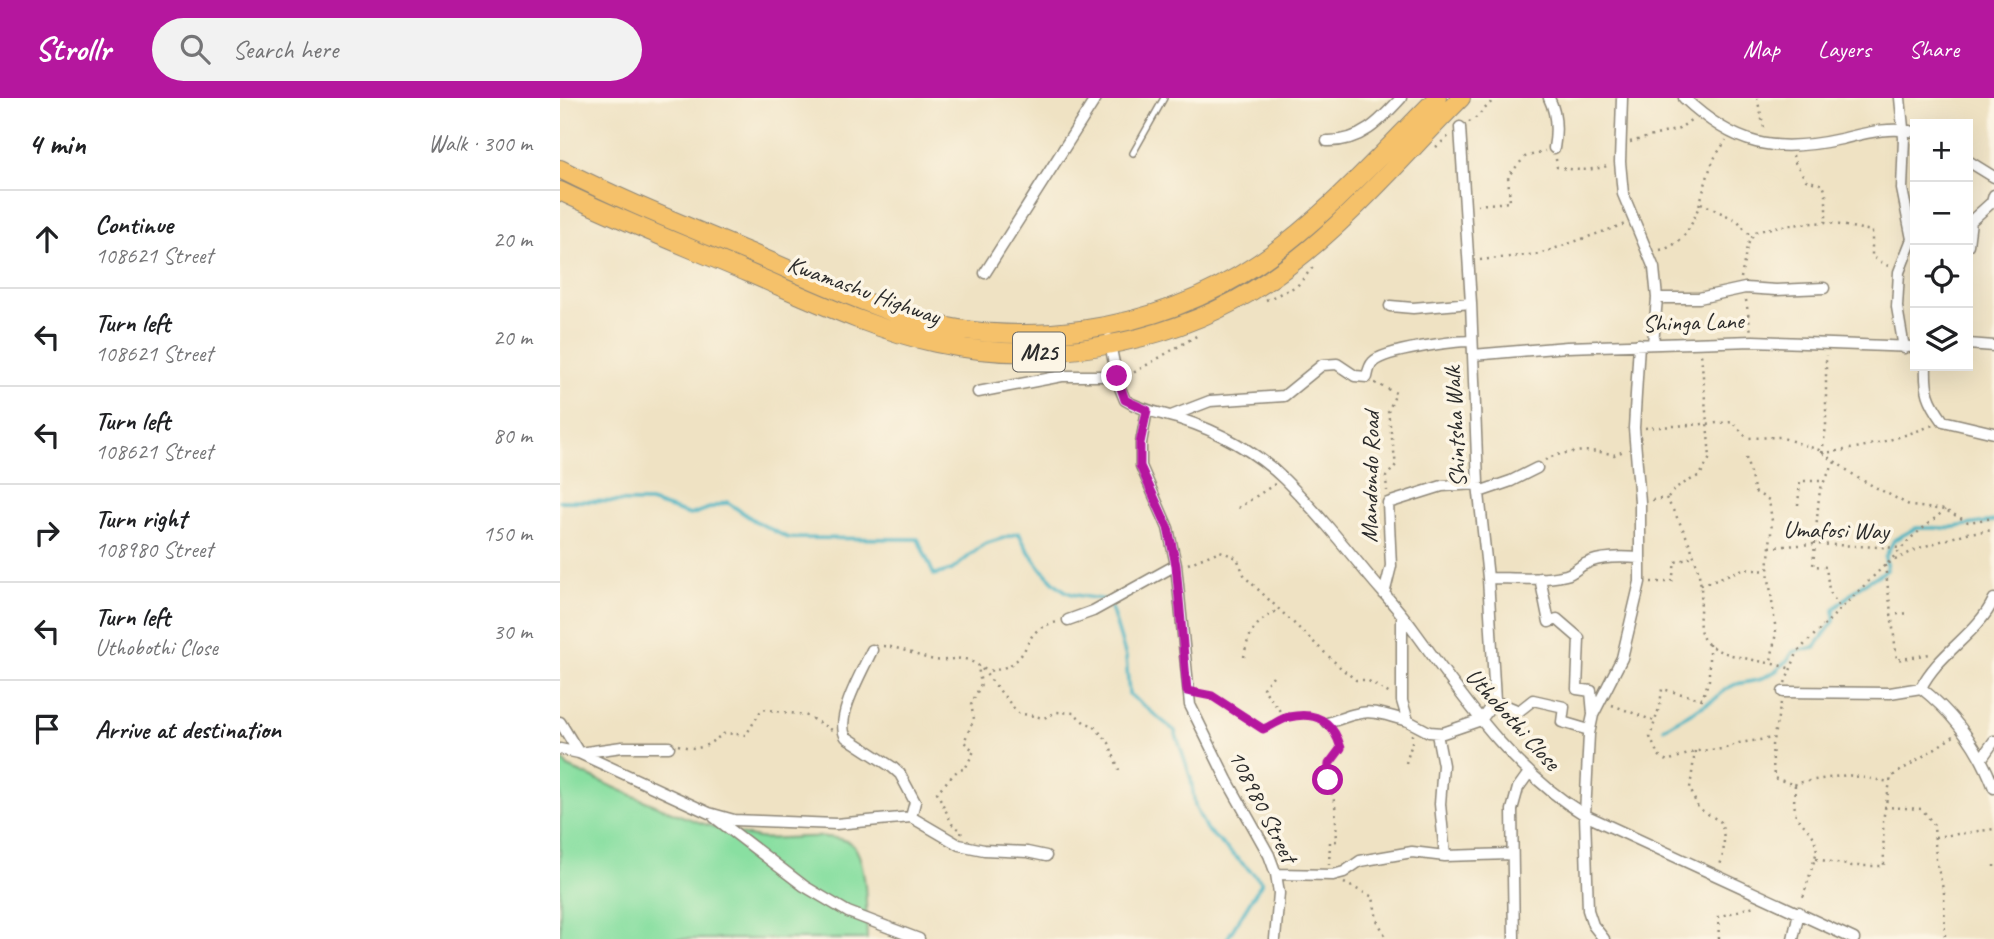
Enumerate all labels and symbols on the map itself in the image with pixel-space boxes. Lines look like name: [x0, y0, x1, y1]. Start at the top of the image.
street label: Kwamashu Highway: [784, 249, 946, 332]
street label: Shinga Lane: [1642, 305, 1746, 339]
road number: M25: [1013, 332, 1065, 372]
route end: [1101, 360, 1132, 391]
street label: Shintsha Walk: [1437, 364, 1473, 488]
street label: Mandondo Road: [1354, 408, 1386, 543]
street label: Umafosi Way: [1783, 514, 1891, 546]
street label: Uthobothi Close: [1459, 661, 1568, 778]
street label: 108980 Street: [1222, 744, 1306, 870]
route start: [1312, 764, 1343, 795]

